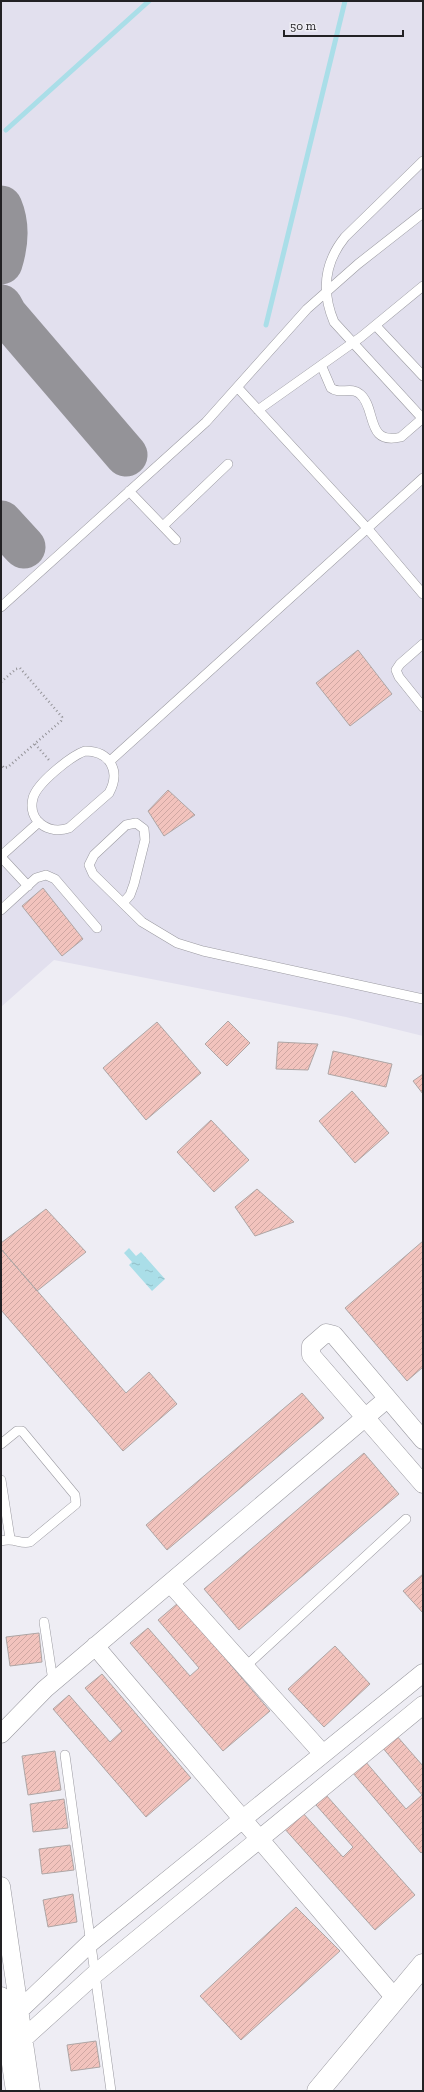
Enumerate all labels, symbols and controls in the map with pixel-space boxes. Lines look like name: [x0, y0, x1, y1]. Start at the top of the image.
scale bar: [284, 12, 403, 38]
text: 50 m: [290, 19, 317, 33]

